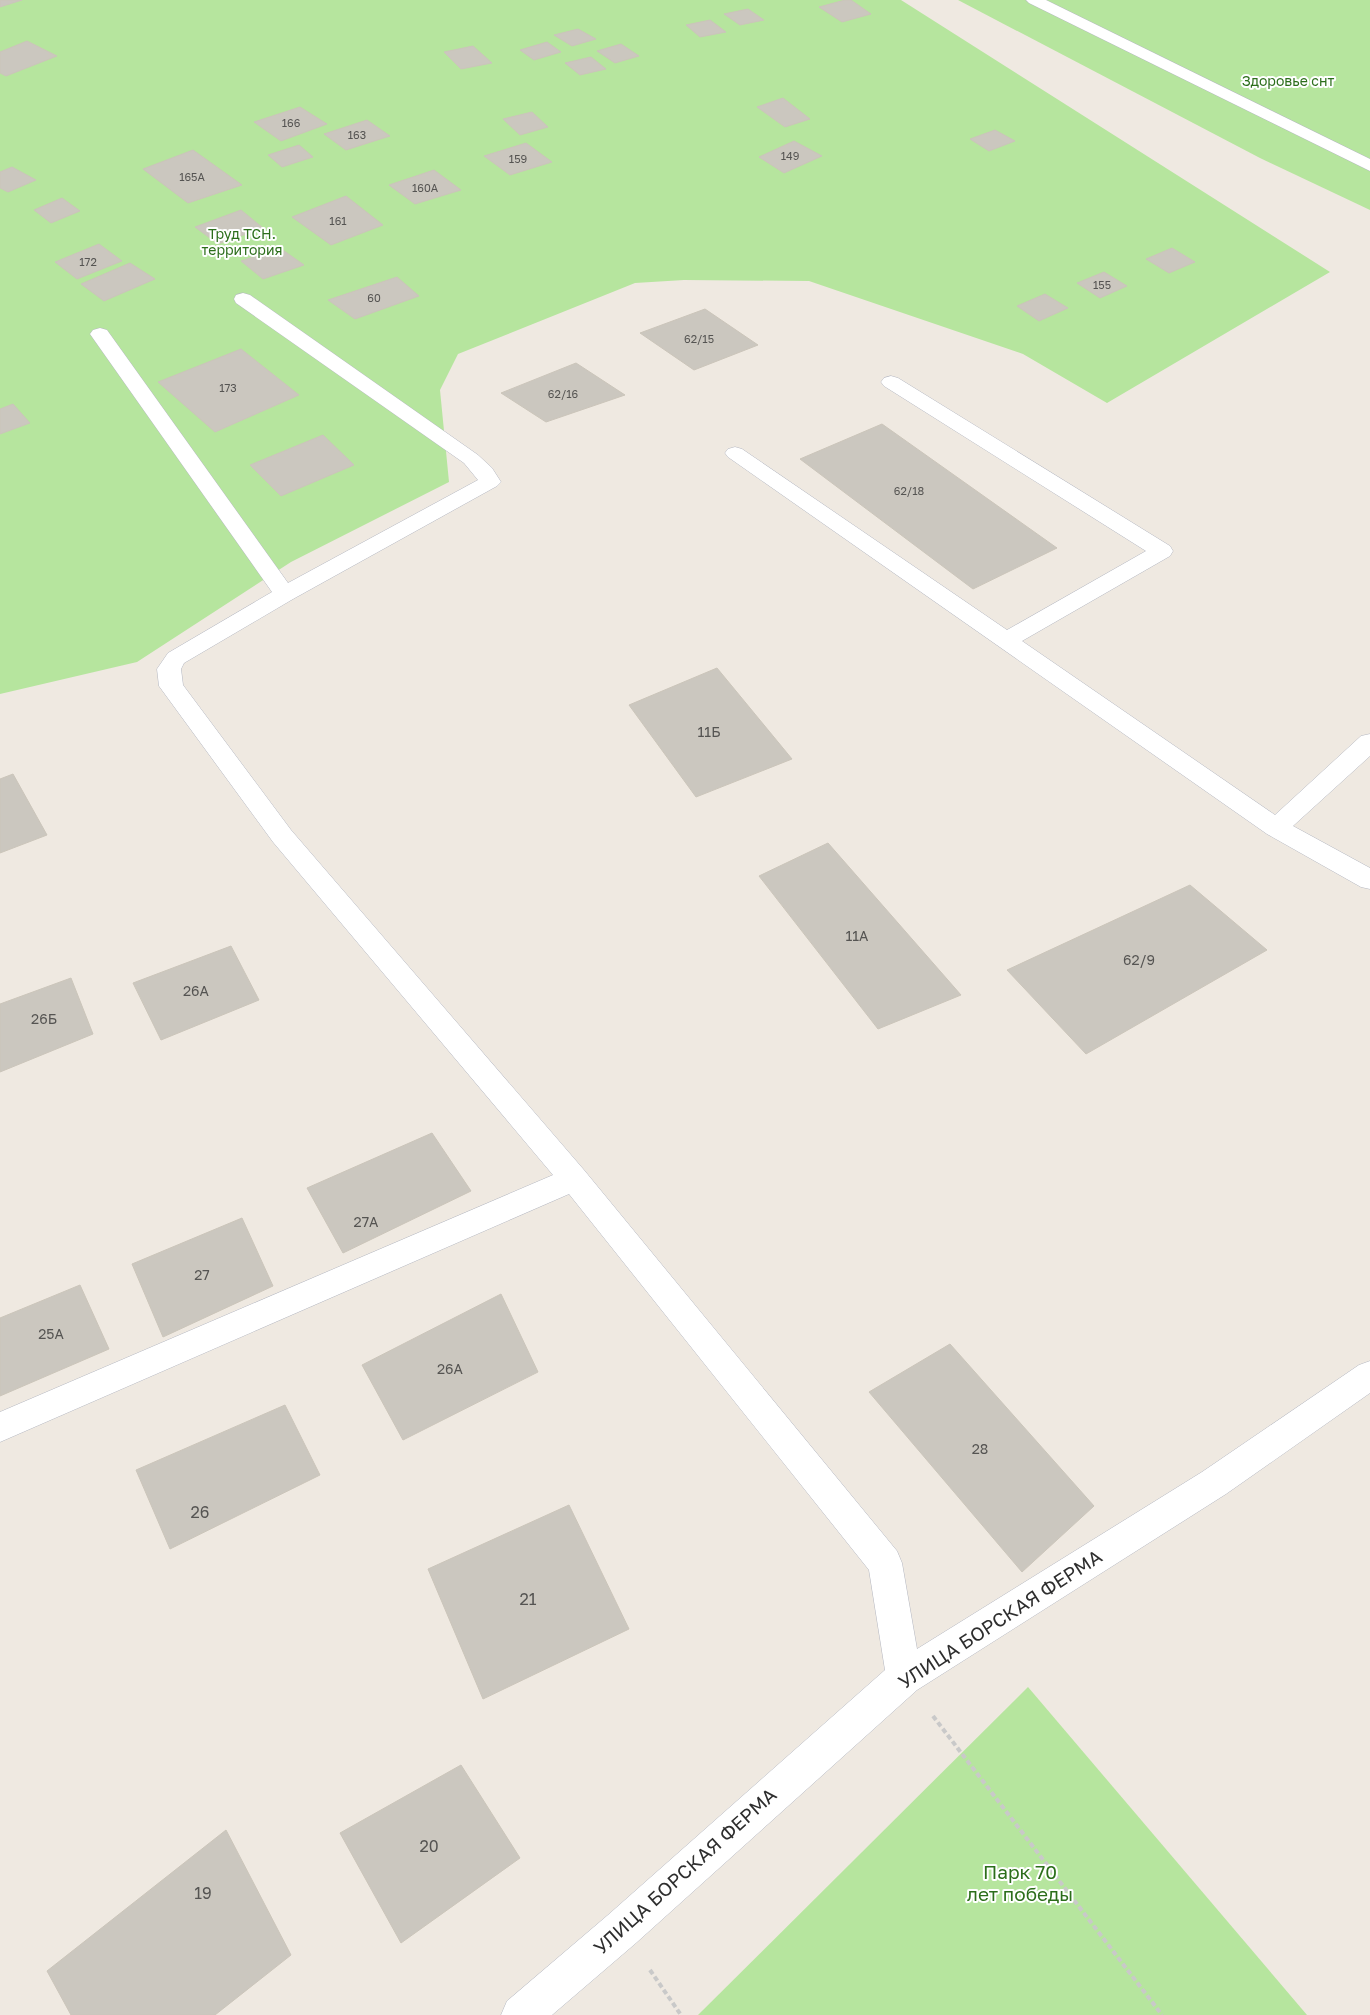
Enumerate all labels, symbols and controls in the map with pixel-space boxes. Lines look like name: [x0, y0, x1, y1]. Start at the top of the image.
park label: Здоровье снт: [1242, 72, 1335, 89]
house number: 166: [282, 116, 301, 129]
house number: 163: [348, 128, 366, 141]
house number: 149: [781, 149, 799, 162]
house number: 159: [509, 152, 527, 165]
house number: 165А: [179, 170, 205, 183]
house number: 160А: [412, 181, 439, 194]
house number: 161: [329, 214, 347, 227]
park label: Труд ТСН. территория: [202, 225, 282, 258]
house number: 172: [79, 255, 97, 268]
house number: 155: [1093, 278, 1111, 291]
house number: 60: [367, 291, 381, 304]
house number: 62/15: [684, 332, 714, 345]
house number: 173: [219, 381, 237, 394]
house number: 62/16: [548, 387, 578, 400]
house number: 62/18: [894, 484, 924, 497]
house number: 11Б: [698, 723, 720, 740]
house number: 11А: [846, 927, 869, 944]
house number: 62/9: [1123, 951, 1155, 968]
house number: 26А: [183, 982, 210, 999]
house number: 26Б: [31, 1010, 57, 1027]
house number: 27А: [354, 1213, 379, 1230]
house number: 27: [194, 1266, 210, 1283]
house number: 25А: [38, 1325, 64, 1342]
house number: 26А: [437, 1360, 464, 1377]
house number: 28: [972, 1440, 988, 1457]
house number: 26: [191, 1502, 209, 1522]
street label: УЛИЦА БОРСКАЯ ФЕРМА: [894, 1544, 1106, 1693]
house number: 21: [519, 1589, 537, 1609]
street label: УЛИЦА БОРСКАЯ ФЕРМА: [589, 1782, 781, 1959]
house number: 20: [419, 1836, 439, 1856]
park label: Парк 70 лет победы: [967, 1860, 1073, 1905]
house number: 19: [194, 1883, 212, 1903]

